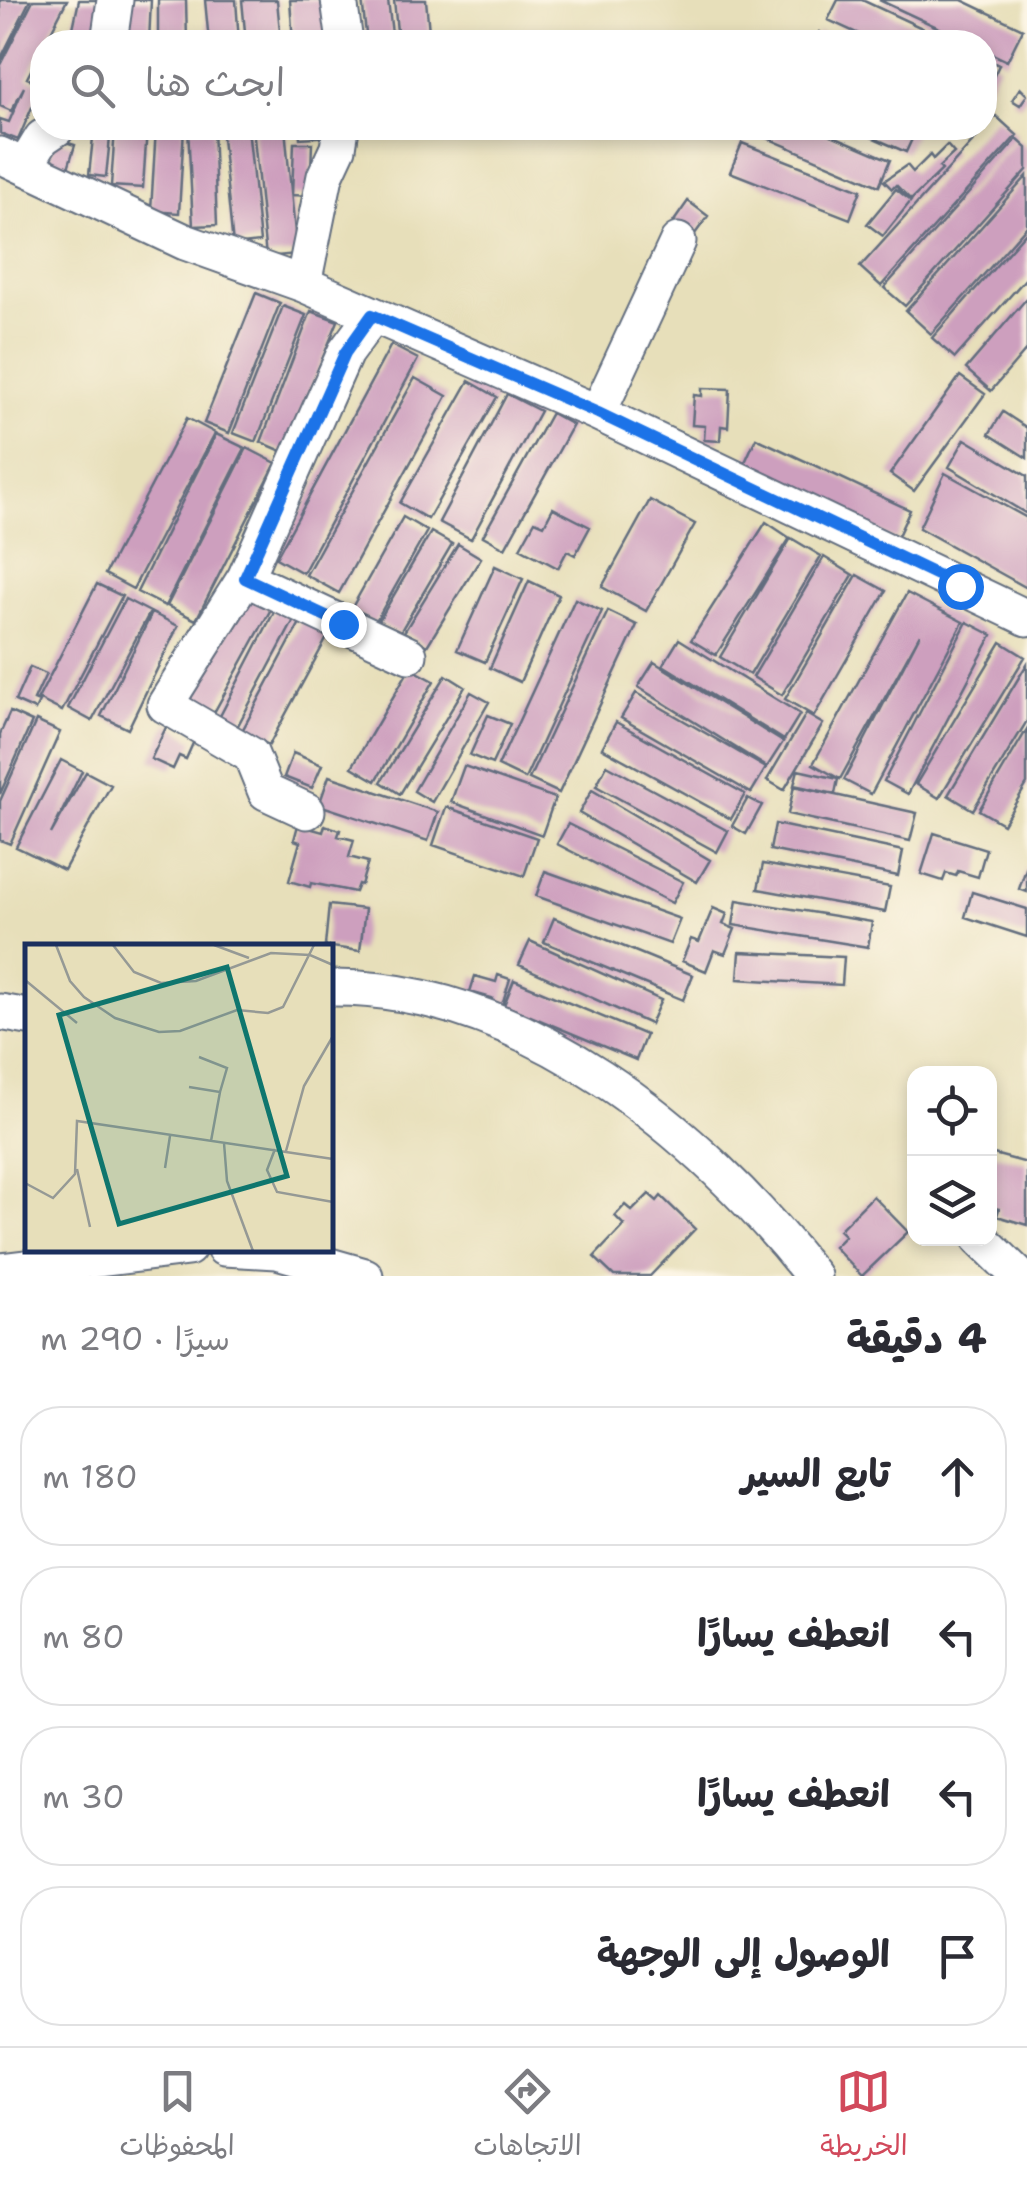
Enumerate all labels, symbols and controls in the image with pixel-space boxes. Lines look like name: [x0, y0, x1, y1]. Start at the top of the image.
search box: [30, 30, 997, 140]
text: ابحث هنا: [145, 57, 285, 108]
icon: search: [65, 58, 120, 113]
route start: [938, 564, 984, 610]
route end: [321, 602, 367, 648]
inset map: [25, 944, 332, 1251]
map controls: [907, 1066, 997, 1246]
button: locate: [907, 1066, 997, 1156]
button: layers: [907, 1156, 997, 1246]
text: 4 دقيقة: [846, 1310, 987, 1366]
text: سيرًا · 290 m: [40, 1317, 230, 1360]
text: تابع السير: [742, 1448, 890, 1499]
icon: ahead: [930, 1449, 985, 1504]
text: 180 m: [42, 1455, 138, 1498]
text: انعطف يسارًا: [697, 1608, 890, 1659]
icon: left: [930, 1609, 985, 1664]
text: 80 m: [42, 1615, 125, 1658]
text: انعطف يسارًا: [697, 1768, 890, 1819]
icon: left: [930, 1769, 985, 1824]
text: 30 m: [42, 1775, 125, 1818]
text: الوصول إلى الوجهة: [597, 1928, 890, 1979]
icon: arrive: [930, 1929, 985, 1984]
tab: المحفوظات: [119, 2064, 235, 2170]
tab: الاتجاهات: [473, 2064, 582, 2170]
tab: الخريطة: [820, 2064, 908, 2170]

